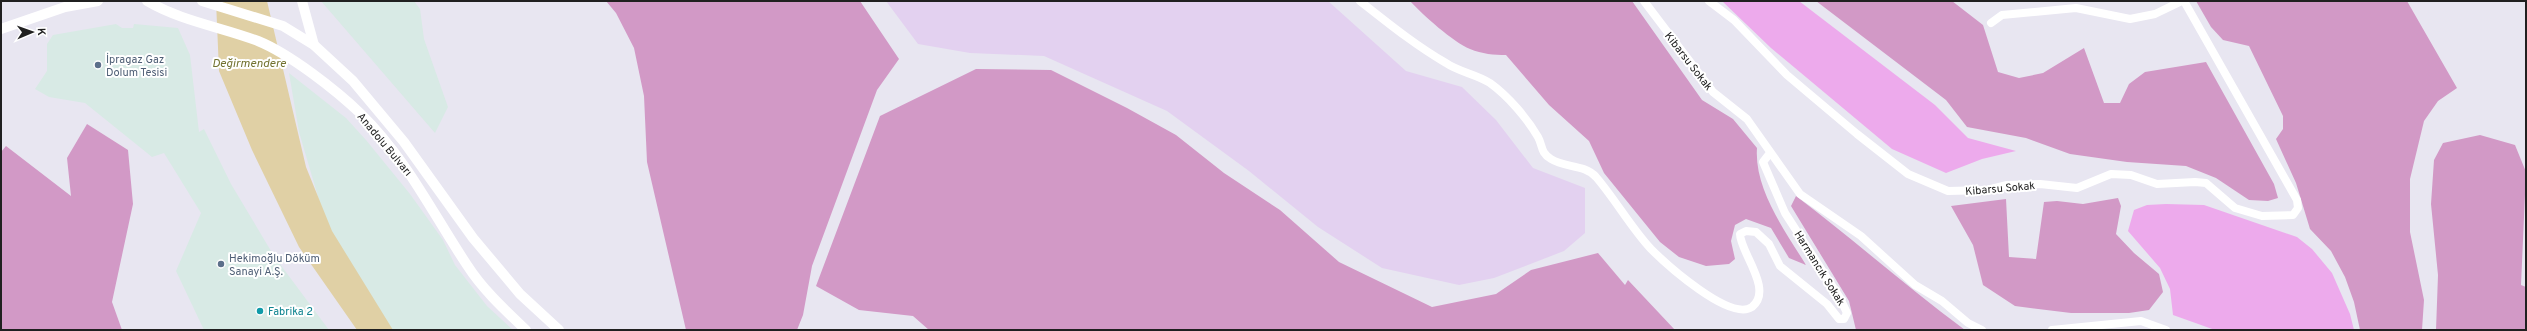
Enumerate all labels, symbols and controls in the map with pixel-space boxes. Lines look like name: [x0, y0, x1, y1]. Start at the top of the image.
north arrow: [12, 12, 52, 52]
text: K: [34, 28, 48, 36]
street label: Kibarsu Sokak: [1661, 30, 1715, 94]
place label: İpragaz Gaz Dolum Tesisi: [106, 52, 167, 80]
water label: Değirmendere: [212, 56, 287, 72]
marker: İpragaz Gaz Dolum Tesisi: [93, 60, 103, 70]
street label: Anadolu Bulvarı: [354, 110, 415, 179]
street label: Kibarsu Sokak: [1965, 179, 2036, 199]
street label: Harmancık Sokak: [1791, 229, 1848, 309]
place label: Hekimoğlu Döküm Sanayi A.Ş.: [229, 252, 320, 279]
marker: Hekimoğlu Döküm Sanayi A.Ş.: [216, 259, 226, 269]
place label: Fabrika 2: [268, 305, 313, 319]
marker: Fabrika 2: [255, 306, 265, 316]

